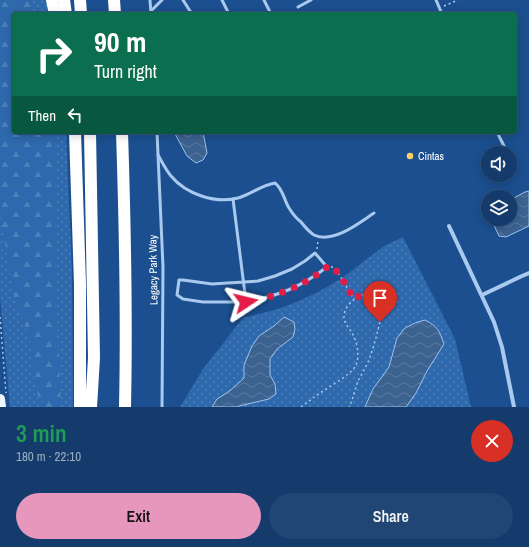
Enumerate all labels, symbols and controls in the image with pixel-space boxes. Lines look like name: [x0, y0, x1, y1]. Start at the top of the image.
text: 90 m: [94, 23, 146, 61]
icon: right: [28, 28, 80, 80]
text: Turn right: [94, 59, 157, 84]
icon: left: [64, 104, 86, 126]
text: Then: [28, 105, 56, 126]
map controls: [481, 146, 517, 226]
button: sound: [481, 146, 517, 182]
place label: Cintas: [418, 149, 445, 163]
marker: Cintas: [405, 151, 415, 161]
button: layers: [481, 190, 517, 226]
street label: Legacy Park Way: [145, 234, 161, 305]
position arrow: [225, 281, 267, 323]
pin: [363, 281, 397, 322]
icon: arrive: [369, 287, 391, 309]
text: 3 min: [16, 417, 67, 449]
button: close: [471, 420, 513, 462]
text: 180 m · 22:10: [16, 448, 81, 465]
button: Exit: [16, 493, 261, 539]
button: Share: [269, 493, 513, 539]

